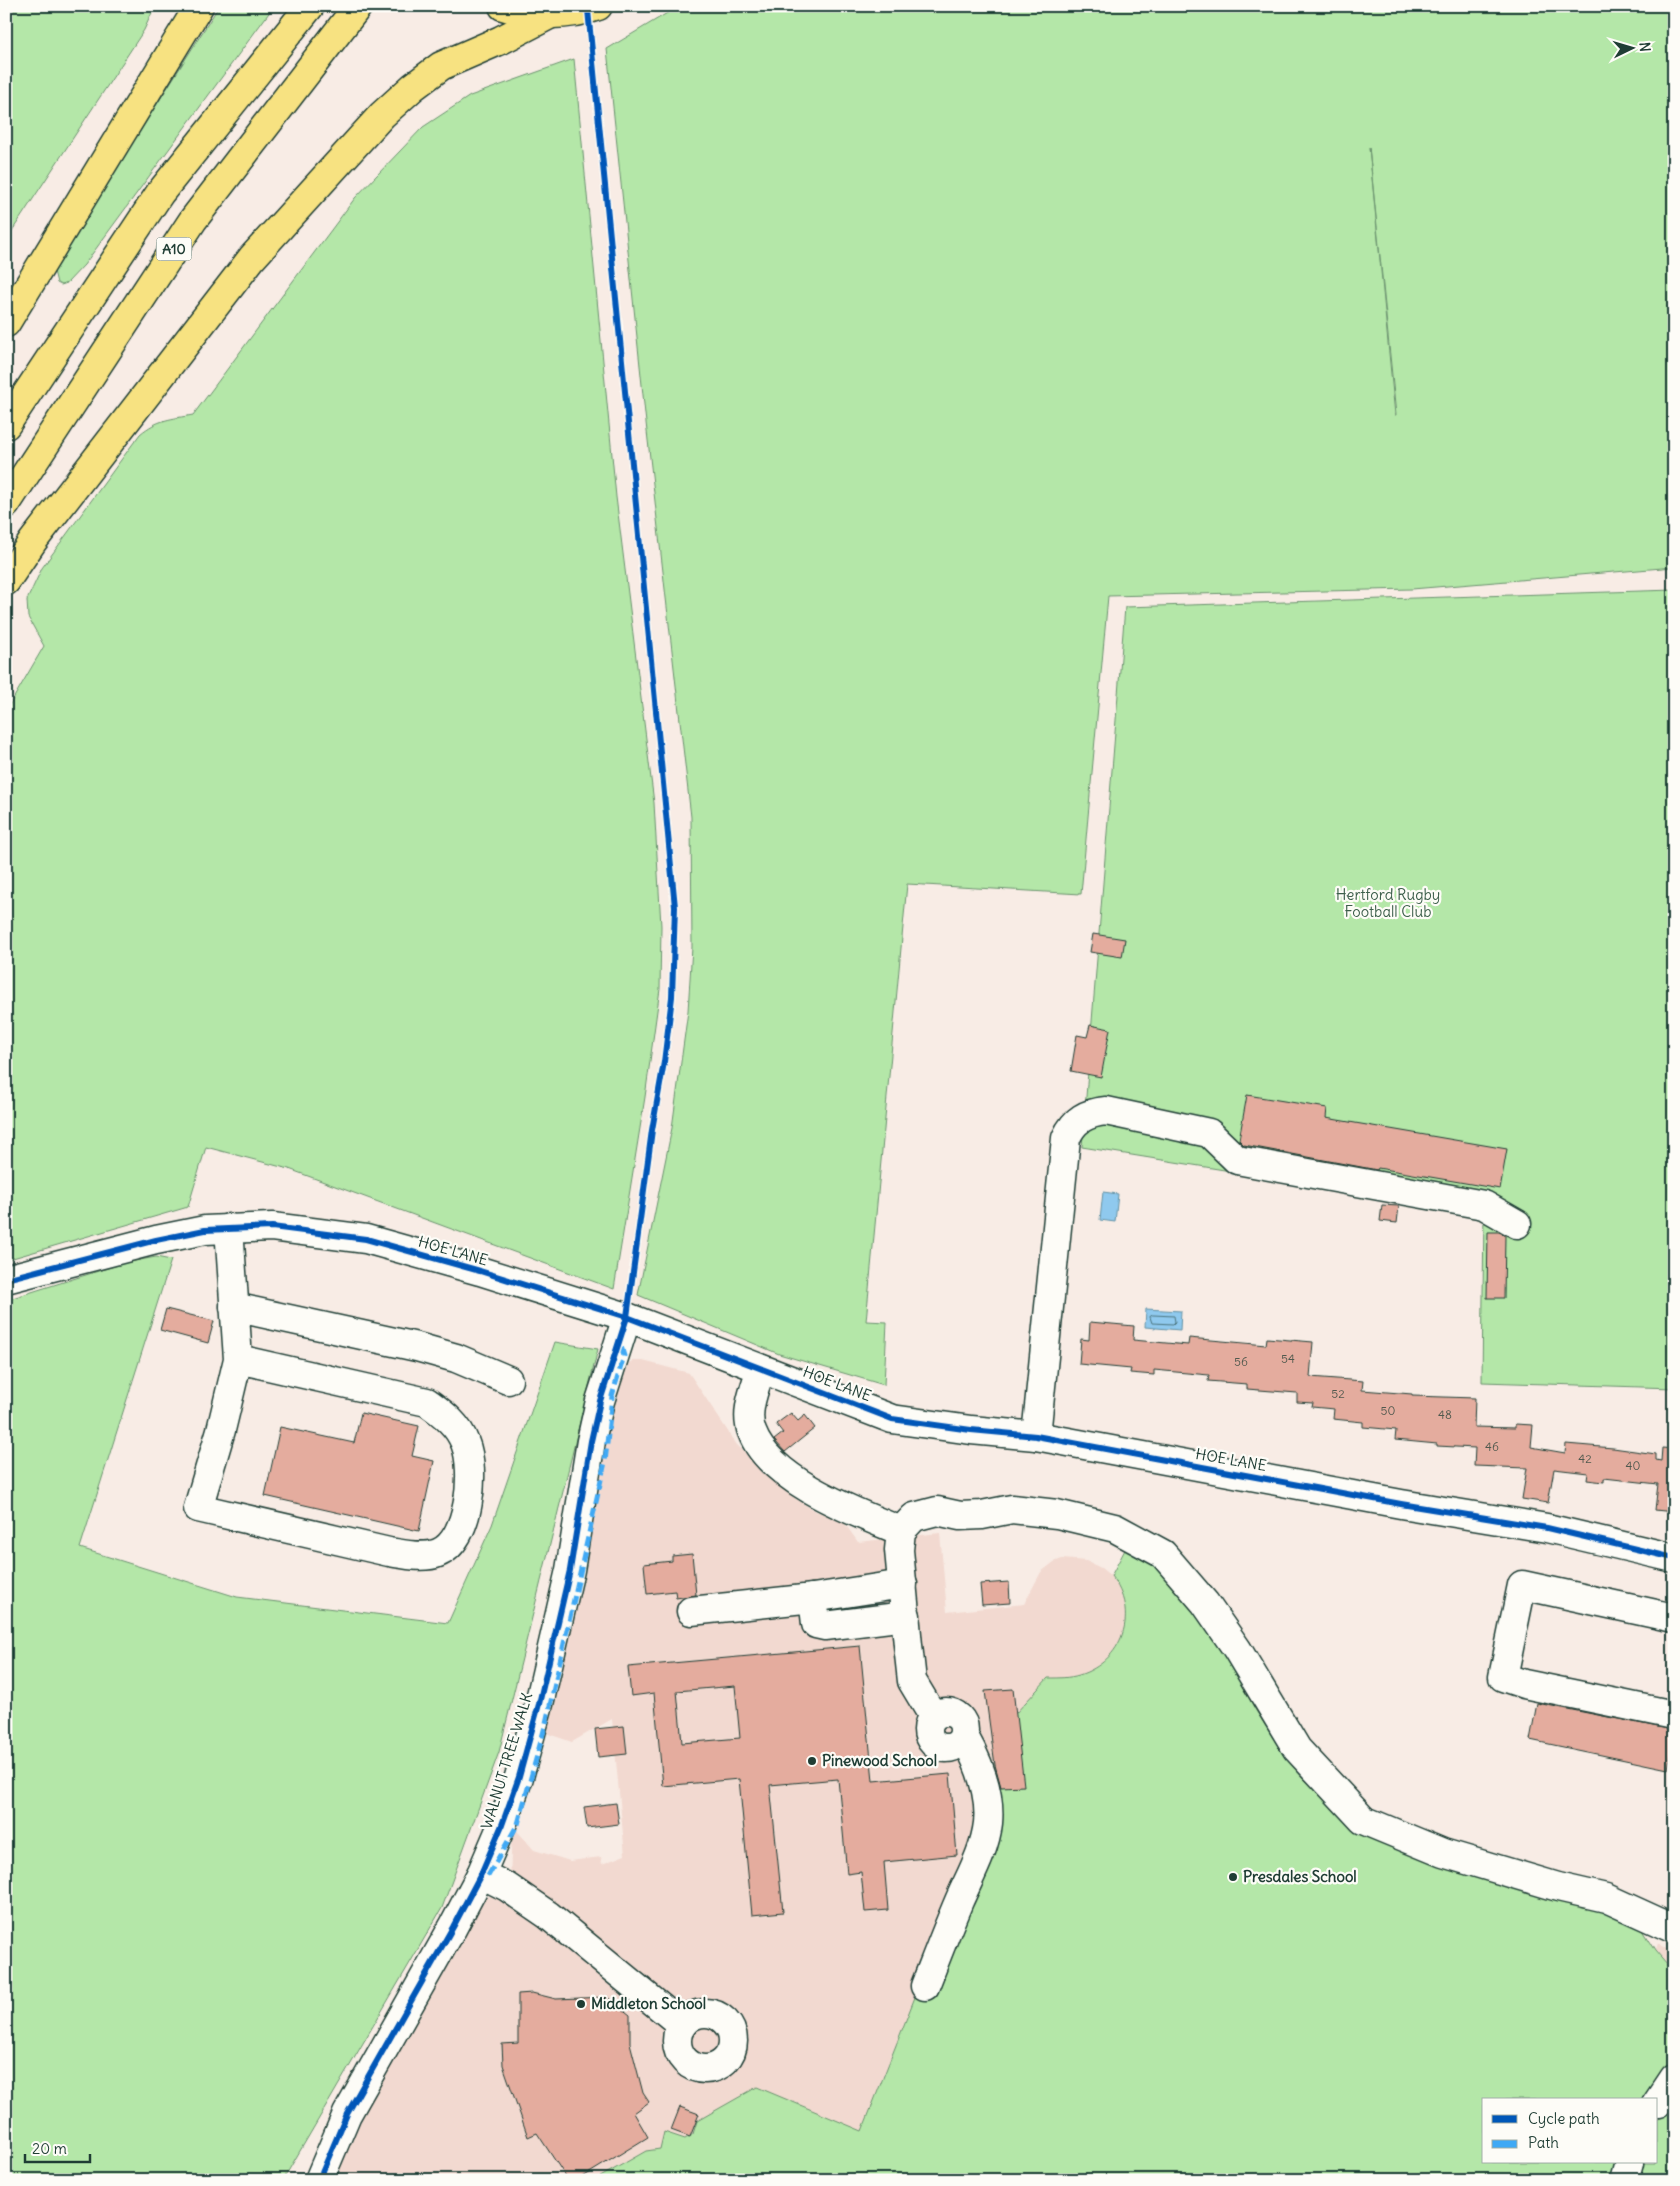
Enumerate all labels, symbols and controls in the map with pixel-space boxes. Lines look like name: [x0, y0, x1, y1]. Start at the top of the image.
north arrow: [1608, 22, 1658, 72]
text: N: [1636, 41, 1654, 52]
road number: A10: [156, 238, 192, 260]
park label: Hertford Rugby Football Club: [1336, 885, 1440, 921]
street label: HOE LANE: [416, 1231, 490, 1270]
house number: 54: [1281, 1351, 1295, 1366]
house number: 56: [1234, 1354, 1248, 1369]
street label: HOE LANE: [800, 1362, 874, 1405]
house number: 52: [1331, 1386, 1345, 1401]
house number: 50: [1381, 1403, 1396, 1418]
house number: 48: [1438, 1407, 1452, 1422]
house number: 46: [1485, 1439, 1499, 1454]
street label: HOE LANE: [1194, 1444, 1268, 1475]
house number: 42: [1578, 1451, 1592, 1466]
house number: 40: [1626, 1458, 1641, 1473]
street label: WALNUT TREE WALK: [477, 1690, 537, 1831]
place label: Pinewood School: [822, 1751, 937, 1770]
marker: Pinewood School: [806, 1755, 818, 1767]
place label: Presdales School: [1243, 1867, 1357, 1886]
marker: Presdales School: [1227, 1871, 1239, 1883]
place label: Middleton School: [591, 1994, 706, 2013]
marker: Middleton School: [575, 1998, 587, 2010]
legend: [1482, 2098, 1658, 2164]
text: Cycle path: [1528, 2109, 1600, 2128]
scale bar: [25, 2131, 90, 2163]
text: Path: [1528, 2133, 1559, 2152]
text: 20 m: [32, 2139, 67, 2158]

